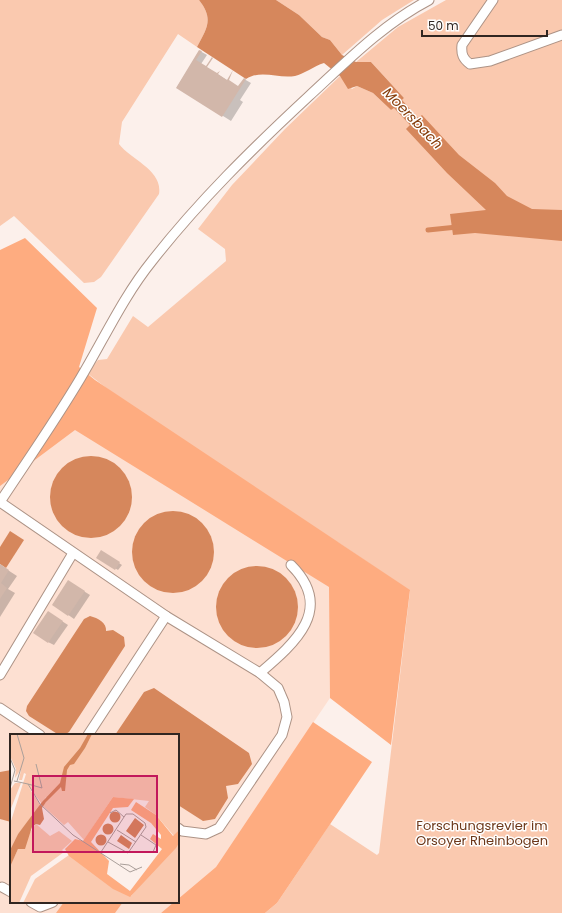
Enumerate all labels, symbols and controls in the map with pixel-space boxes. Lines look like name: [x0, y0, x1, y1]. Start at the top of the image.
scale bar: [422, 12, 547, 38]
text: 50 m: [428, 17, 459, 34]
water label: Moersbach: [378, 83, 448, 153]
inset map: [10, 734, 179, 903]
park label: Forschungsrevier im Orsoyer Rheinbogen: [416, 816, 548, 850]

